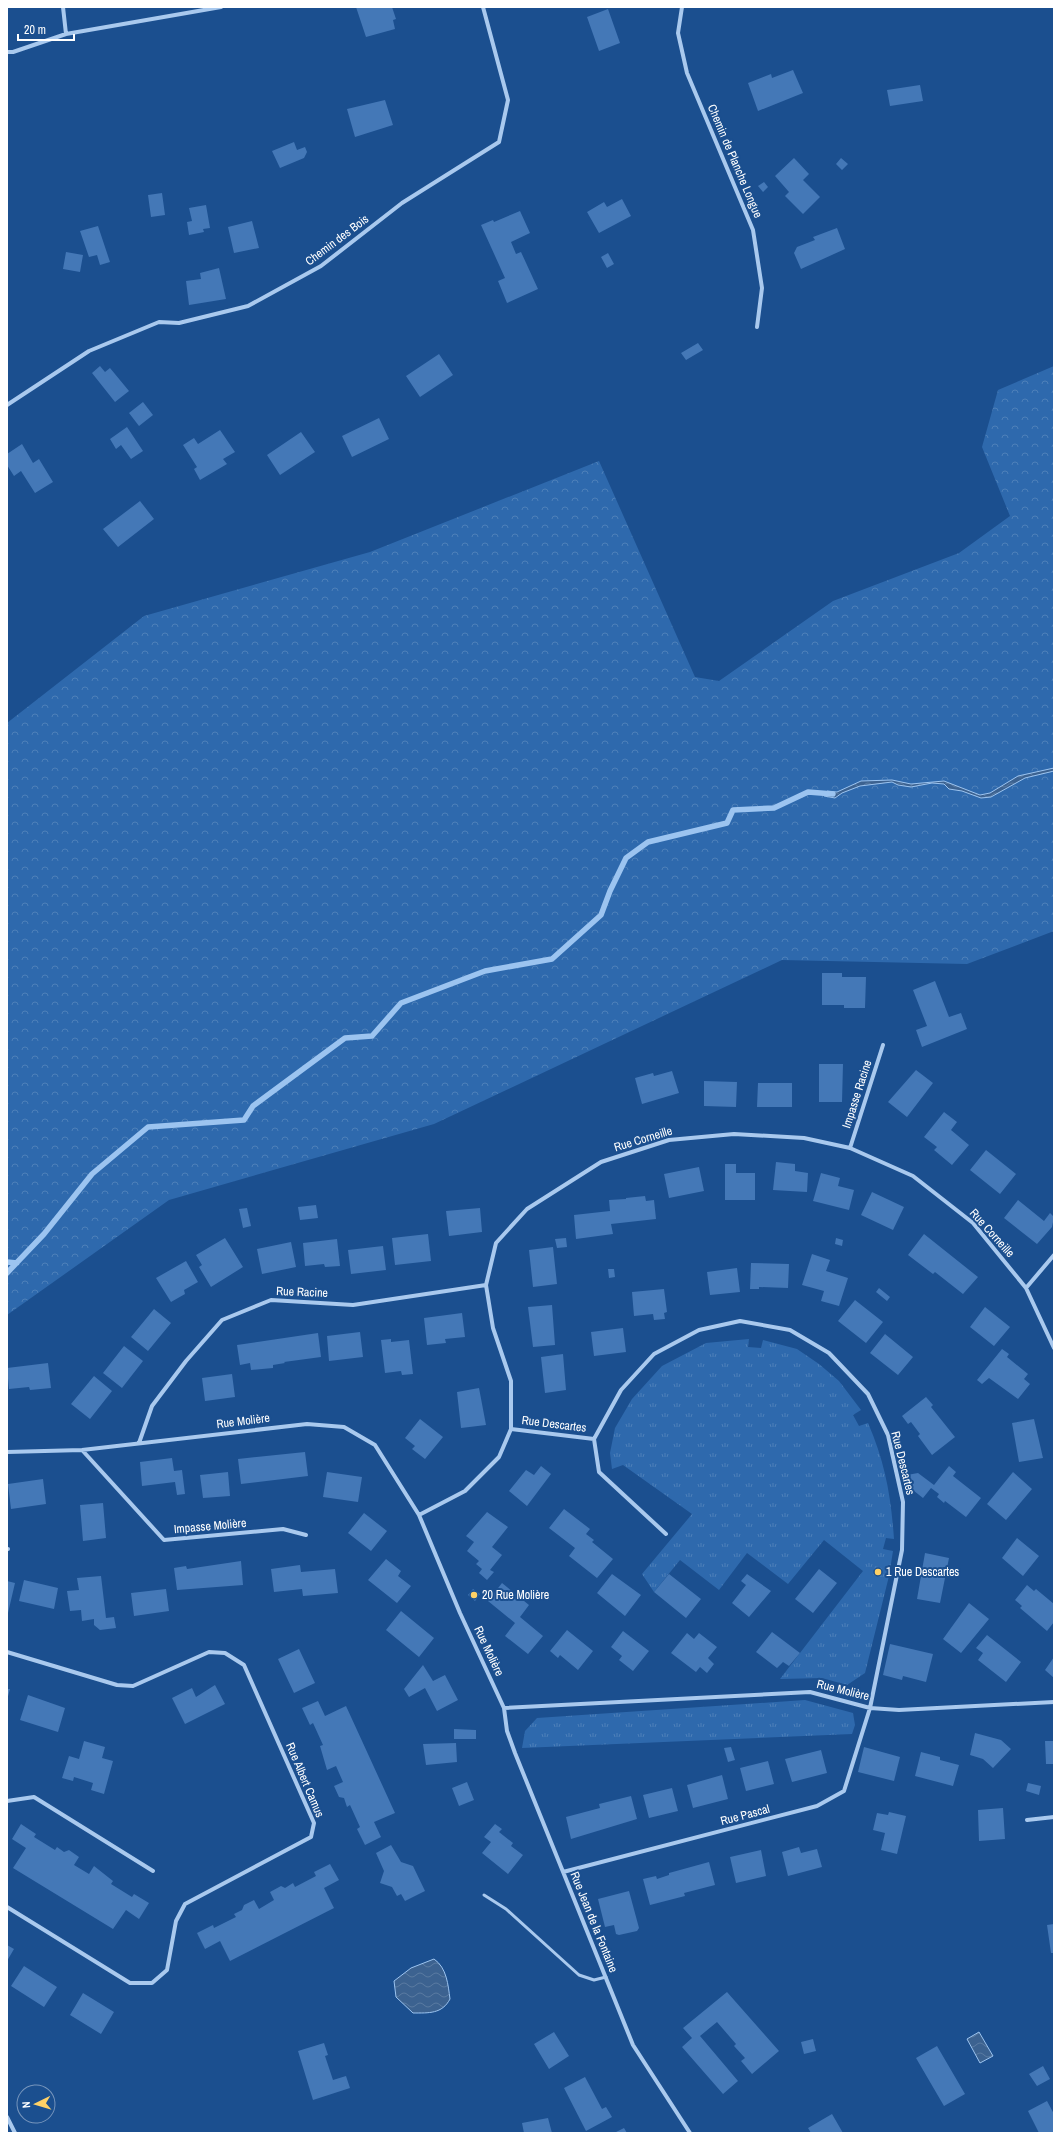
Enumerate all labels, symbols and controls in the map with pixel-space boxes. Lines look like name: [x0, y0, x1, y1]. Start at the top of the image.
scale bar: [18, 16, 74, 42]
text: 20 m: [24, 22, 46, 38]
street label: Chemin de Planche Longue: [704, 102, 766, 220]
street label: Chemin des Bois: [302, 211, 372, 269]
street label: Impasse Racine: [838, 1058, 876, 1130]
street label: Rue Corneille: [612, 1123, 674, 1155]
street label: Rue Corneille: [966, 1205, 1018, 1261]
street label: Rue Racine: [276, 1283, 328, 1301]
street label: Rue Molière: [215, 1410, 271, 1432]
street label: Rue Descartes: [521, 1412, 587, 1436]
street label: Rue Descartes: [887, 1429, 919, 1497]
street label: Impasse Molière: [173, 1515, 247, 1537]
place label: 1 Rue Descartes: [886, 1564, 959, 1580]
marker: 1 Rue Descartes: [873, 1567, 883, 1577]
place label: 20 Rue Molière: [482, 1587, 549, 1603]
marker: 20 Rue Molière: [469, 1590, 479, 1600]
street label: Rue Molière: [470, 1623, 508, 1679]
street label: Rue Molière: [815, 1676, 871, 1704]
street label: Rue Albert Camus: [282, 1740, 328, 1820]
street label: Rue Pascal: [719, 1801, 771, 1829]
street label: Rue Jean de la Fontaine: [566, 1869, 622, 1975]
north arrow: [16, 2084, 56, 2124]
text: N: [19, 2101, 33, 2109]

